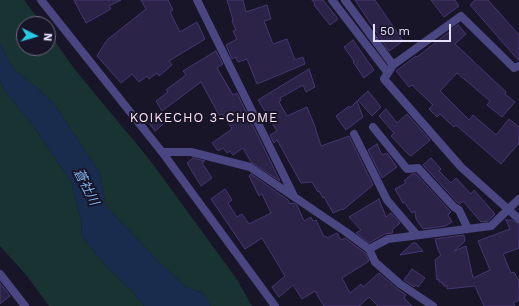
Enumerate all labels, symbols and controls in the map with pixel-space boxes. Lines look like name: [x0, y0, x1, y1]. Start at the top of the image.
north arrow: [16, 16, 56, 56]
scale bar: [375, 16, 453, 42]
text: 50 m: [380, 24, 410, 38]
text: N: [41, 32, 54, 42]
district label: KOIKECHO 3-CHOME: [130, 110, 278, 126]
water label: 蒼社川: [70, 166, 102, 208]

